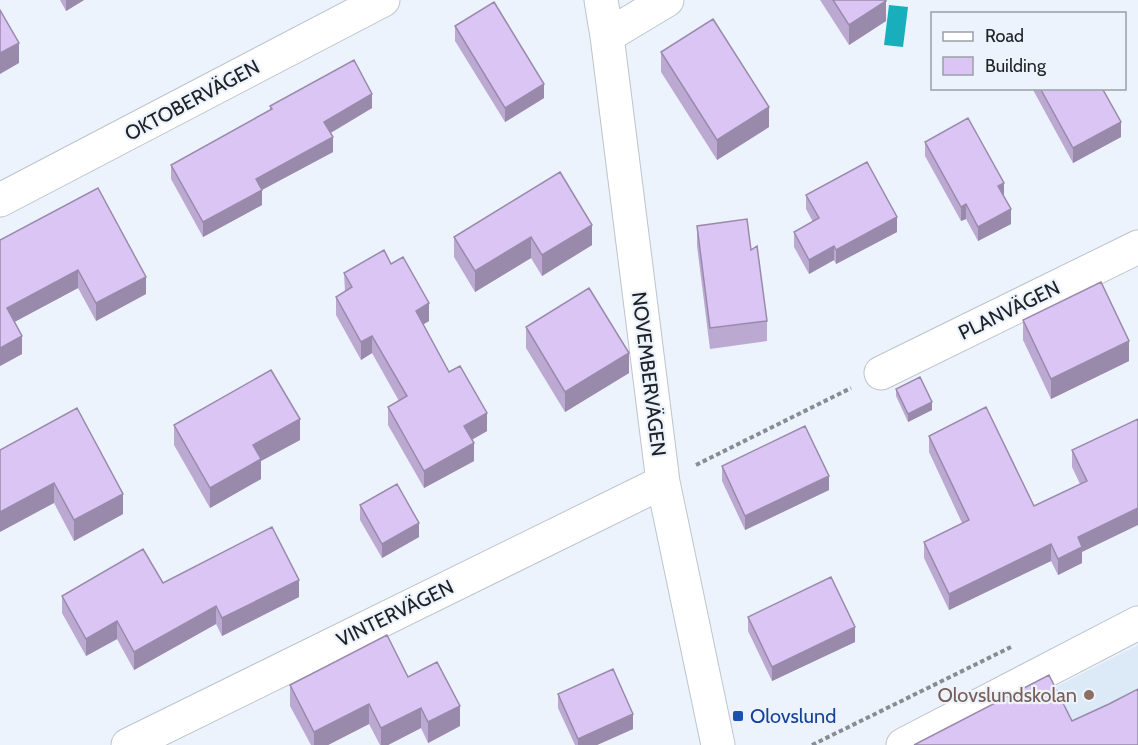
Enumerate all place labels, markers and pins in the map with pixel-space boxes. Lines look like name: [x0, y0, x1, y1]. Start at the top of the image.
place label: Olovslundskolan: [937, 683, 1077, 707]
marker: Olovslundskolan: [1082, 688, 1096, 702]
place label: Olovslund: [750, 704, 836, 728]
marker: Olovslund: [731, 709, 745, 723]

